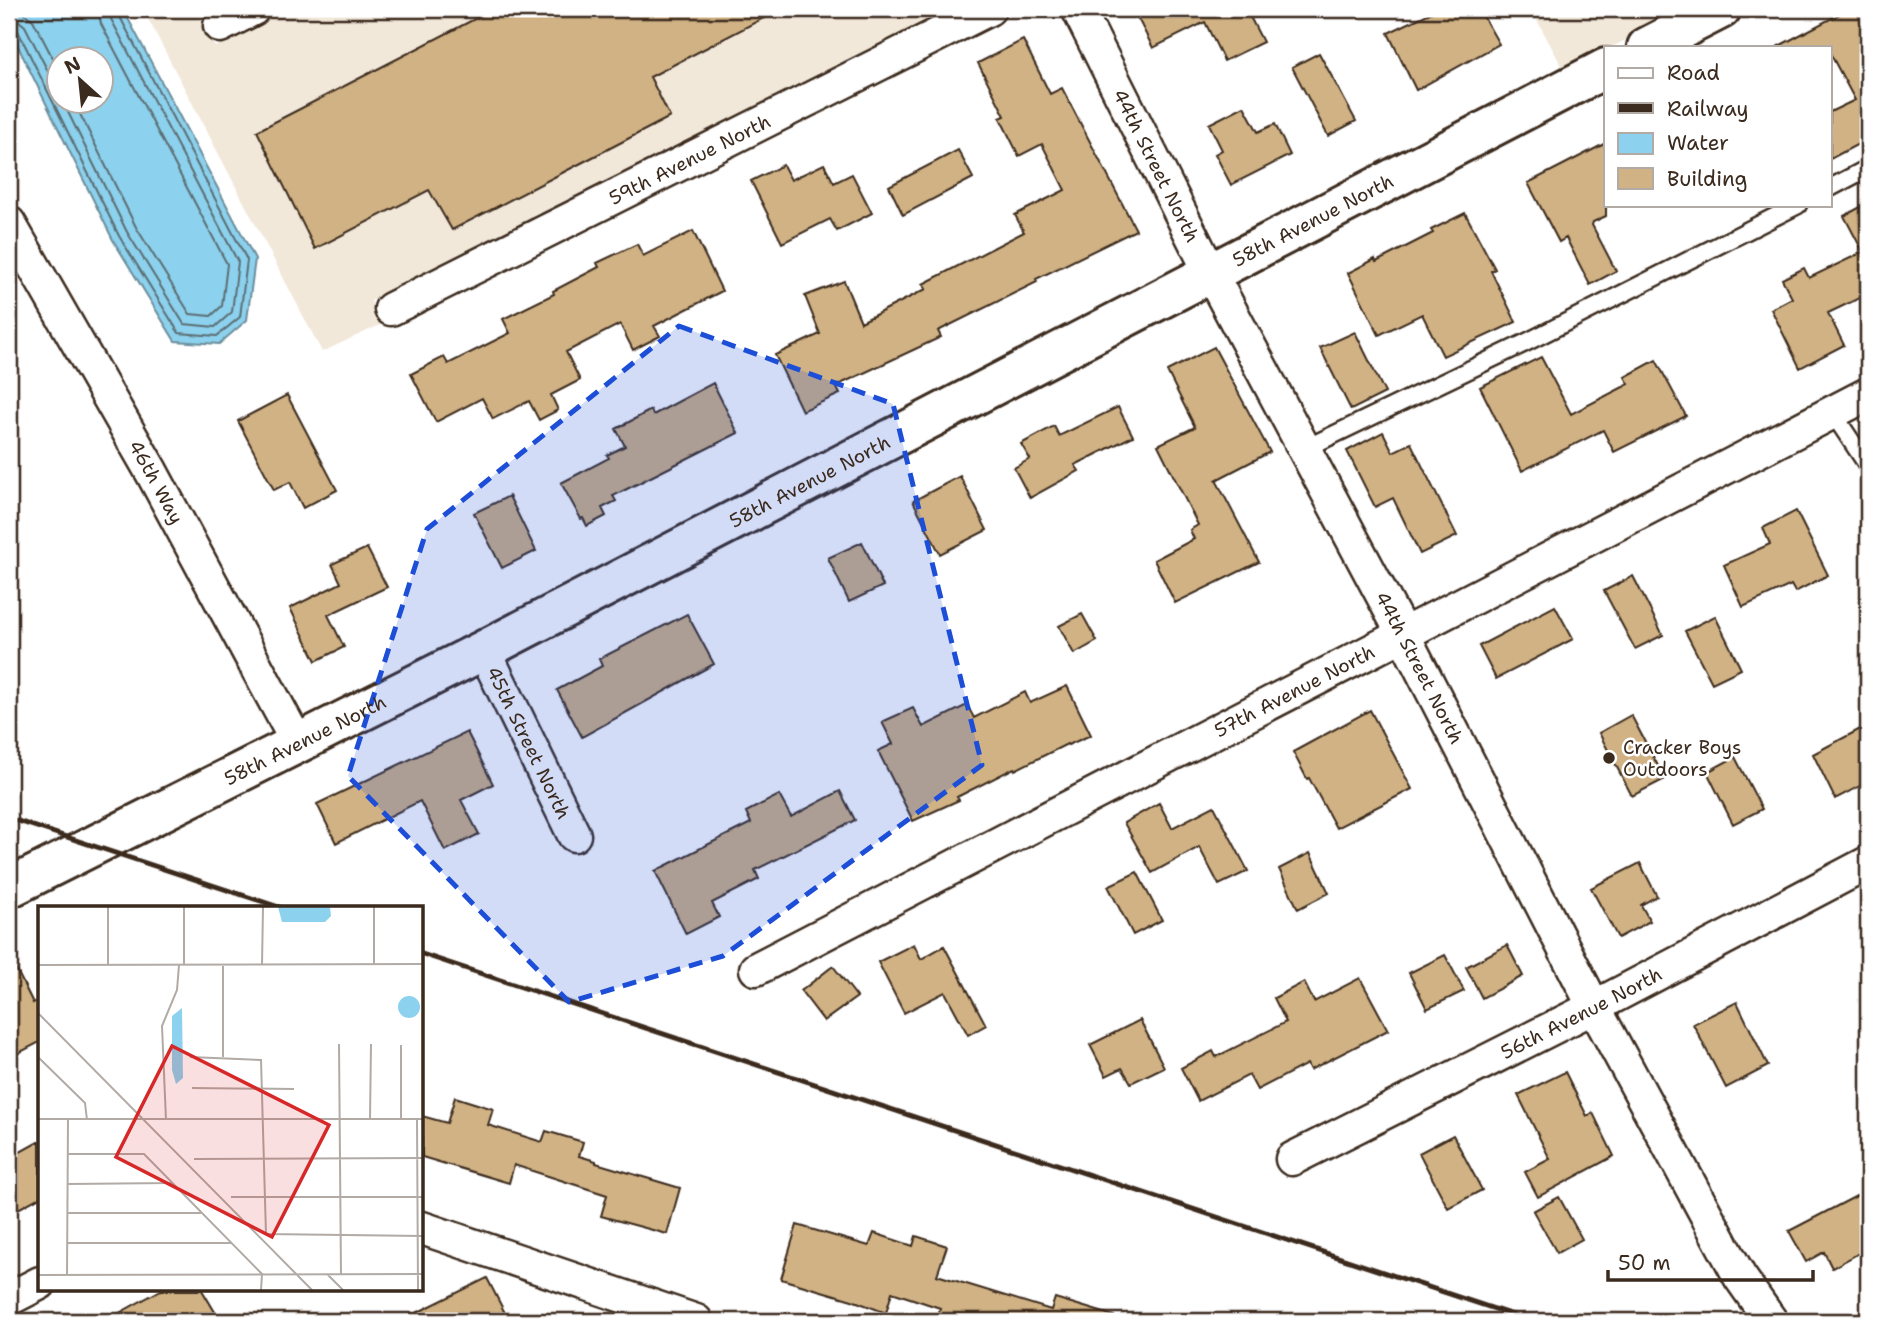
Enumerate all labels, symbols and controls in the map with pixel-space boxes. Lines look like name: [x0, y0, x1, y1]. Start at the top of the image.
north arrow: [46, 46, 116, 116]
legend: [1604, 46, 1832, 206]
text: N: [60, 51, 85, 80]
text: Road: [1667, 59, 1720, 87]
street label: 44th Street North: [1107, 85, 1205, 247]
text: Railway: [1667, 95, 1749, 123]
street label: 59th Avenue North: [605, 109, 775, 211]
text: Water: [1667, 129, 1729, 157]
text: Building: [1667, 165, 1747, 193]
street label: 58th Avenue North: [1228, 168, 1398, 273]
street label: 58th Avenue North: [725, 430, 894, 534]
street label: 46th Way: [123, 436, 189, 529]
street label: 44th Street North: [1369, 587, 1469, 748]
street label: 57th Avenue North: [1210, 639, 1379, 743]
street label: 45th Street North: [481, 662, 576, 823]
street label: 58th Avenue North: [220, 689, 390, 791]
place label: Cracker Boys Outdoors: [1623, 735, 1741, 782]
marker: Cracker Boys Outdoors: [1601, 750, 1617, 766]
inset map: [38, 906, 424, 1292]
street label: 56th Avenue North: [1497, 962, 1666, 1065]
scale bar: [1608, 1239, 1812, 1283]
text: 50 m: [1618, 1249, 1671, 1277]

